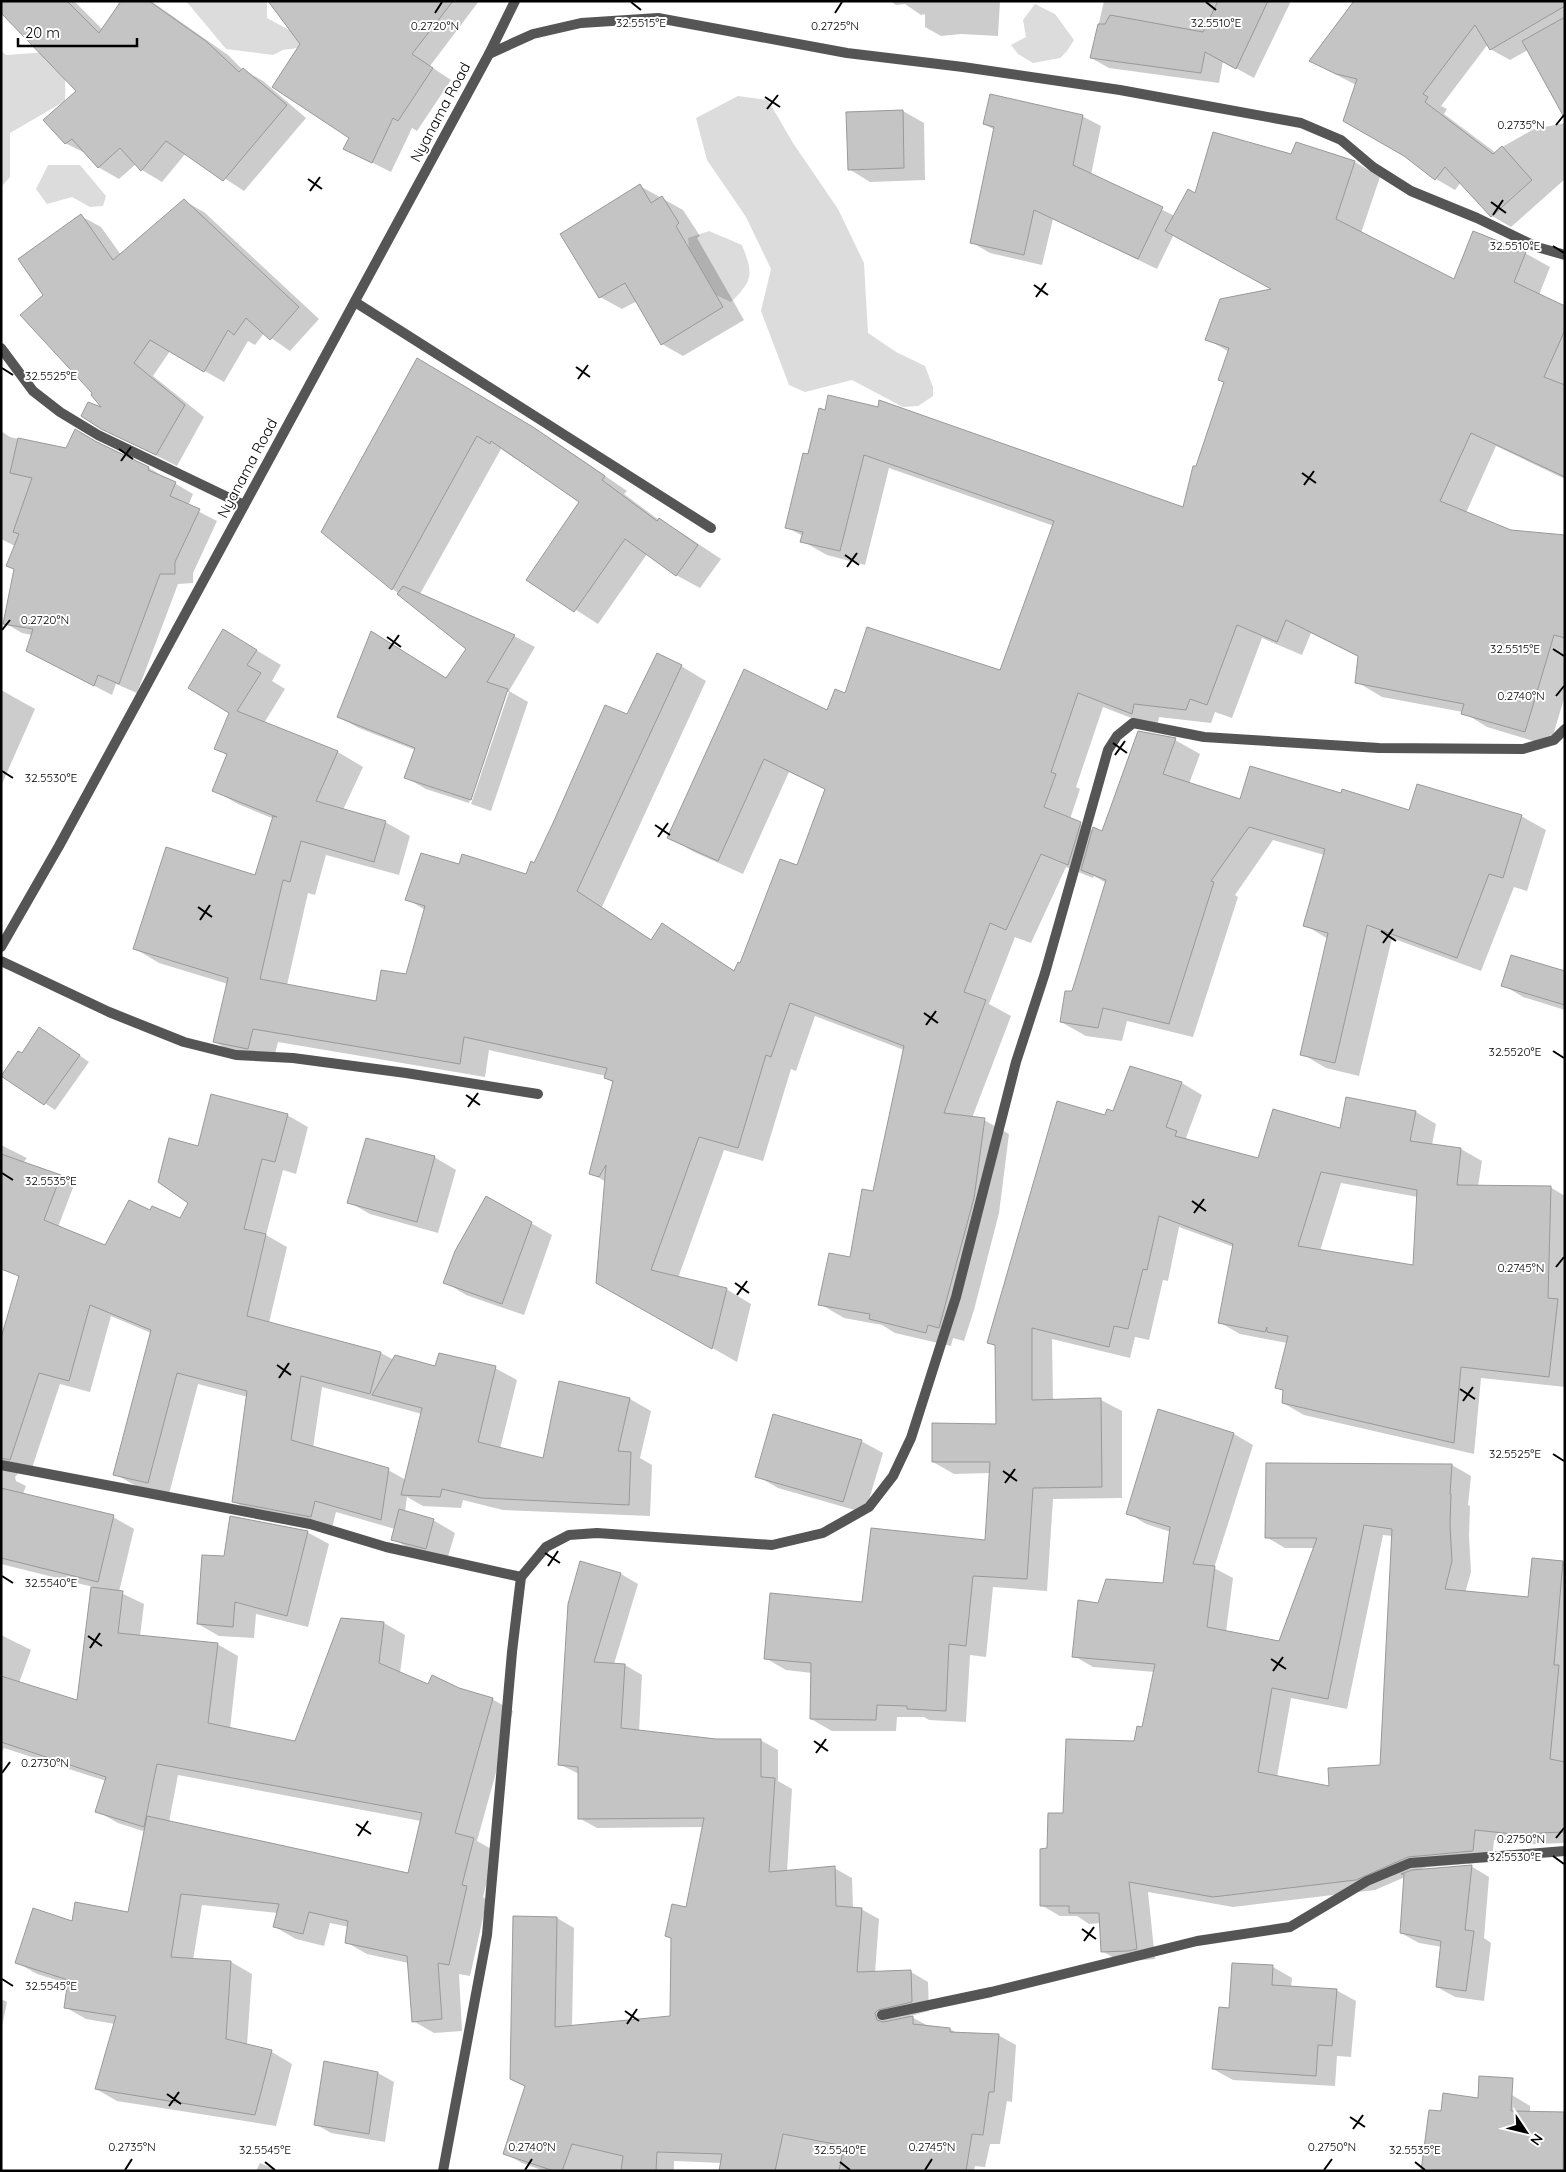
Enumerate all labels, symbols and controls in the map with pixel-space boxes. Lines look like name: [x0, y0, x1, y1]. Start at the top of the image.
scale bar: [18, 15, 136, 47]
text: 32.5515°E: [616, 15, 666, 30]
text: 32.5510°E: [1191, 15, 1241, 30]
text: 0.2720°N: [411, 18, 459, 33]
text: 0.2725°N: [811, 18, 859, 33]
text: 20 m: [25, 23, 60, 42]
street label: Nyanama Road: [406, 59, 474, 165]
text: 0.2735°N: [1497, 117, 1545, 132]
text: 32.5510°E: [1490, 238, 1540, 253]
text: 32.5525°E: [25, 368, 77, 383]
street label: Nyanama Road: [213, 415, 281, 521]
text: 0.2720°N: [21, 612, 69, 627]
text: 32.5515°E: [1490, 641, 1540, 656]
text: 0.2740°N: [1497, 688, 1545, 703]
text: 32.5530°E: [25, 770, 77, 785]
text: 32.5520°E: [1489, 1044, 1542, 1059]
text: 32.5535°E: [25, 1173, 77, 1188]
text: 0.2745°N: [1497, 1260, 1545, 1275]
text: 32.5525°E: [1489, 1446, 1541, 1461]
text: 32.5540°E: [25, 1575, 77, 1590]
text: 0.2730°N: [21, 1755, 69, 1770]
text: 0.2750°N: [1497, 1831, 1545, 1846]
text: 32.5530°E: [1489, 1849, 1541, 1864]
text: 32.5545°E: [25, 1978, 77, 1993]
north arrow: [1501, 2107, 1551, 2157]
text: N: [1526, 2130, 1547, 2149]
text: 0.2735°N: [108, 2139, 156, 2154]
text: 0.2740°N: [508, 2139, 556, 2154]
text: 0.2745°N: [908, 2139, 956, 2154]
text: 0.2750°N: [1308, 2139, 1356, 2154]
text: 32.5545°E: [239, 2142, 291, 2157]
text: 32.5540°E: [814, 2142, 866, 2157]
text: 32.5535°E: [1389, 2142, 1441, 2157]

